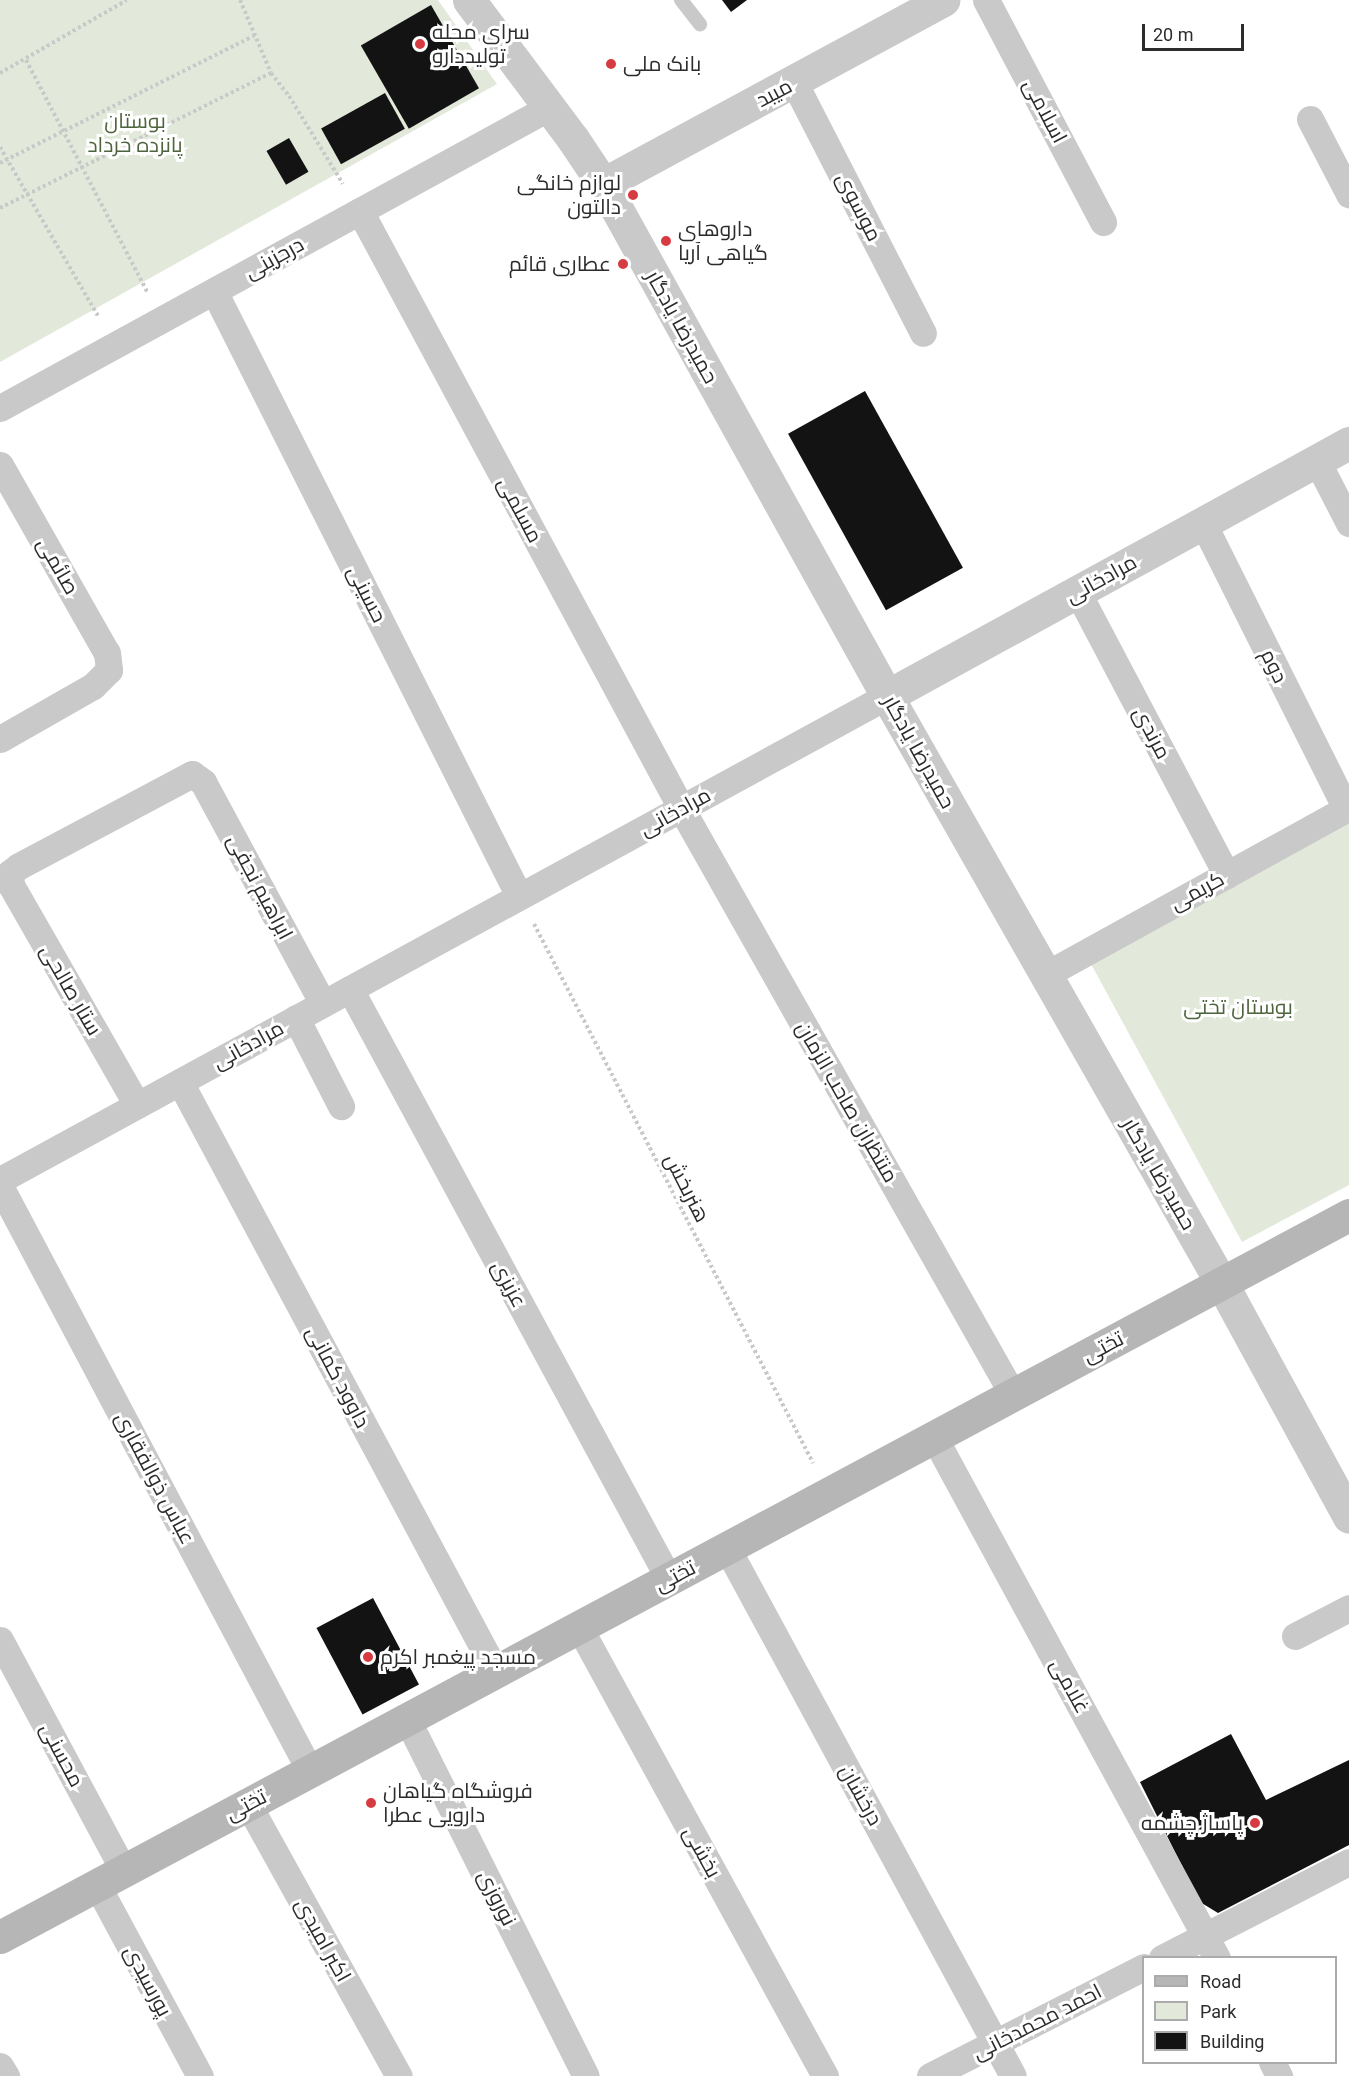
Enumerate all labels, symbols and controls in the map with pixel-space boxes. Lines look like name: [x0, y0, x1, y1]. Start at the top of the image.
scale bar: [1145, 12, 1247, 50]
place label: سرای محله تولیددارو: [432, 19, 530, 69]
text: 20 m: [1153, 24, 1193, 45]
marker: سرای محله تولیددارو: [413, 37, 427, 51]
place label: بانک ملی: [623, 51, 701, 77]
marker: بانک ملی: [604, 57, 618, 71]
street label: میبد: [752, 73, 796, 113]
street label: اسلامی: [1018, 75, 1072, 147]
park label: بوستان پانزده خرداد: [87, 108, 183, 158]
street label: موسوی: [831, 168, 887, 246]
place label: لوازم خانگی دالتون: [517, 170, 621, 220]
marker: لوازم خانگی دالتون: [626, 188, 640, 202]
place label: داروهای گیاهی آریا: [678, 216, 768, 266]
street label: درجزینی: [240, 231, 308, 285]
marker: داروهای گیاهی آریا: [659, 234, 673, 248]
place label: عطاری قائم: [509, 251, 611, 277]
marker: عطاری قائم: [616, 257, 630, 271]
street label: حمیدرضا یادگار: [641, 266, 723, 388]
street label: مسلمی: [492, 473, 548, 547]
street label: صائمی: [32, 533, 84, 599]
street label: مرادخانی: [1061, 549, 1141, 609]
street label: حسینی: [342, 561, 392, 627]
street label: دوم: [1255, 645, 1293, 687]
street label: حمیدرضا یادگار: [878, 691, 960, 813]
street label: مرندی: [1128, 703, 1176, 763]
street label: مرادخانی: [635, 782, 715, 842]
street label: ابراهیم نجفی: [222, 830, 298, 944]
street label: کریمی: [1166, 866, 1228, 916]
street label: ستار صالحی: [35, 940, 107, 1040]
park label: بوستان تختی: [1183, 994, 1293, 1020]
street label: مرادخانی: [208, 1015, 288, 1075]
street label: منتظران صاحب الزمان: [791, 1017, 903, 1187]
street label: حمیدرضا یادگار: [1117, 1113, 1201, 1235]
street label: هنربخش: [659, 1149, 715, 1227]
street label: عزیزی: [486, 1256, 532, 1312]
street label: داوود کمانی: [301, 1322, 375, 1432]
street label: تختی: [1078, 1326, 1128, 1368]
street label: عباس ذوالفقاری: [110, 1408, 200, 1548]
street label: تختی: [650, 1555, 700, 1597]
place label: مسجد پیغمبر اکرم: [380, 1644, 536, 1670]
marker: مسجد پیغمبر اکرم: [361, 1650, 375, 1664]
street label: غلامی: [1045, 1654, 1095, 1718]
street label: محسنی: [35, 1719, 89, 1791]
street label: درخشان: [834, 1760, 888, 1830]
place label: فروشگاه گیاهان دارویی عطرا: [383, 1778, 533, 1828]
street label: تختی: [221, 1784, 271, 1826]
marker: فروشگاه گیاهان دارویی عطرا: [364, 1796, 378, 1810]
place label: پاساژ چشمه: [1141, 1810, 1243, 1836]
marker: پاساژ چشمه: [1248, 1816, 1262, 1830]
street label: بخشی: [678, 1822, 726, 1882]
street label: نوروزی: [472, 1866, 522, 1930]
street label: اکبر امیدی: [290, 1894, 356, 1986]
street label: پورسیدی: [119, 1941, 177, 2021]
legend: [1142, 1956, 1337, 2064]
text: Road: [1200, 1971, 1241, 1992]
street label: احمد محمدخانی: [968, 1979, 1106, 2065]
text: Park: [1200, 2001, 1236, 2022]
text: Building: [1200, 2031, 1264, 2052]

